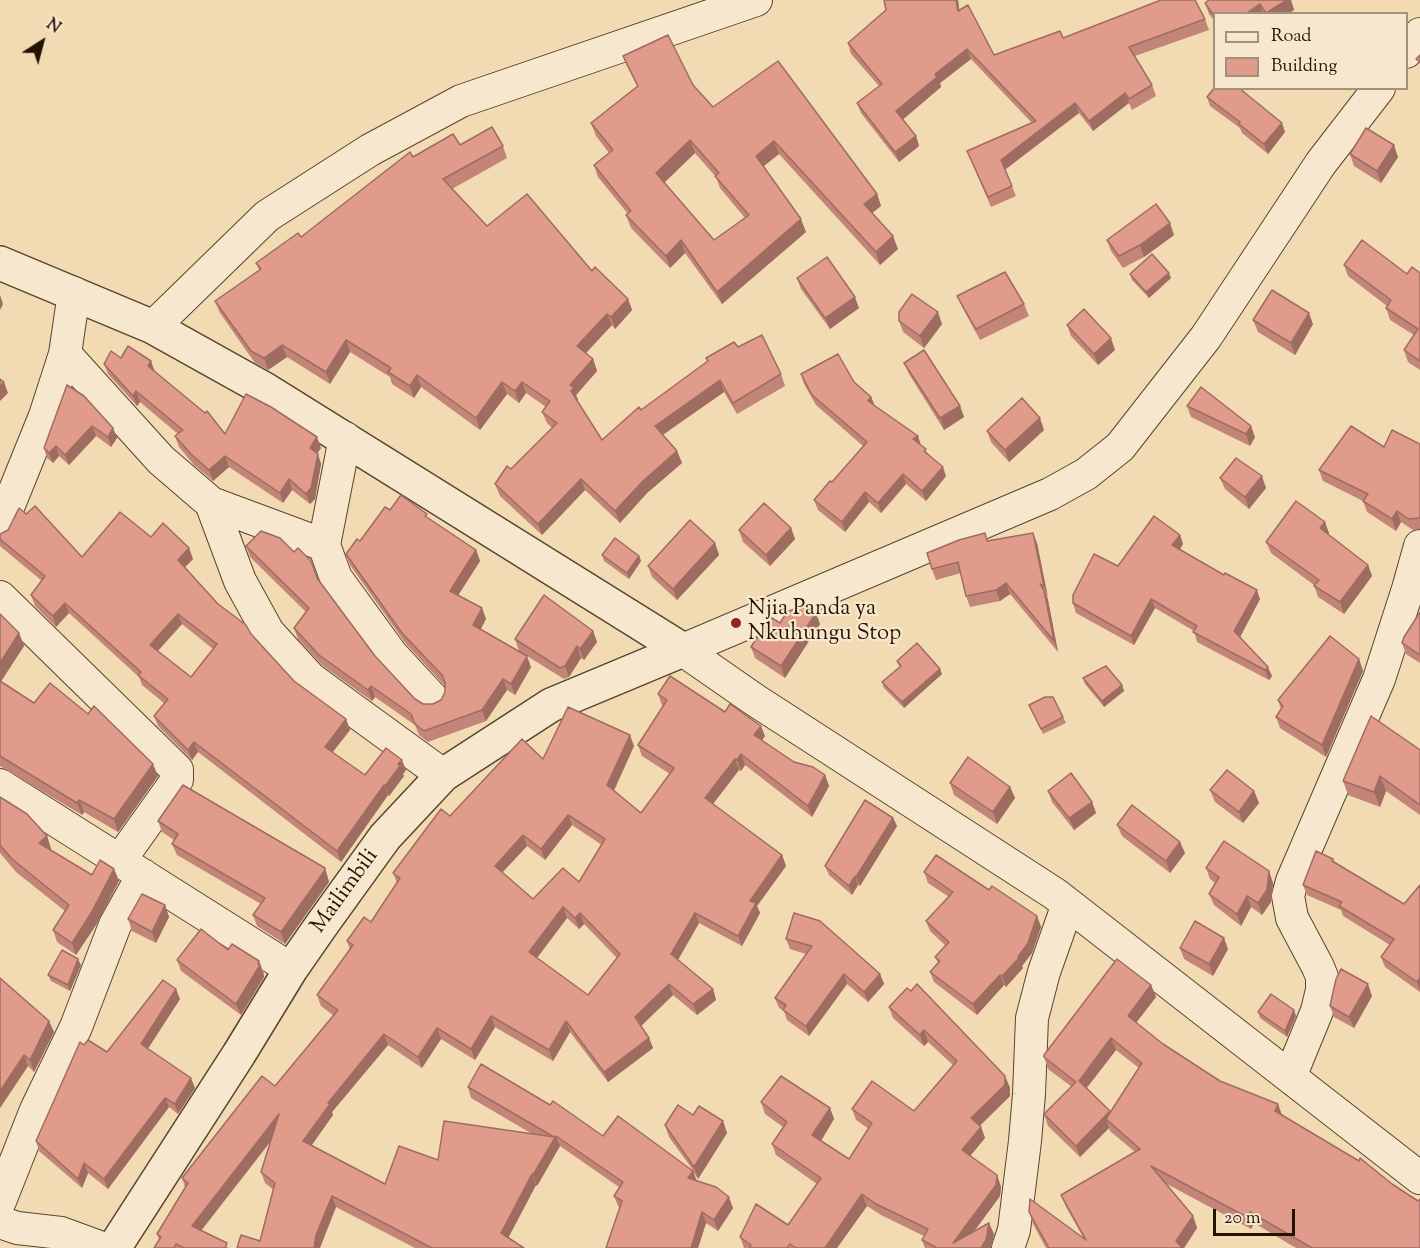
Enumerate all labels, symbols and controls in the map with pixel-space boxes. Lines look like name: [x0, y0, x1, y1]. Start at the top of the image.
north arrow: [12, 12, 72, 72]
legend: [1213, 12, 1408, 90]
text: N: [41, 14, 65, 40]
text: Road: [1271, 24, 1311, 50]
text: Building: [1271, 54, 1337, 80]
place label: Njia Panda ya Nkuhungu Stop: [748, 597, 901, 648]
marker: Njia Panda ya Nkuhungu Stop: [729, 616, 743, 630]
street label: Mailimbili: [307, 845, 385, 939]
scale bar: [1216, 1197, 1298, 1235]
text: 20 m: [1224, 1206, 1261, 1232]

